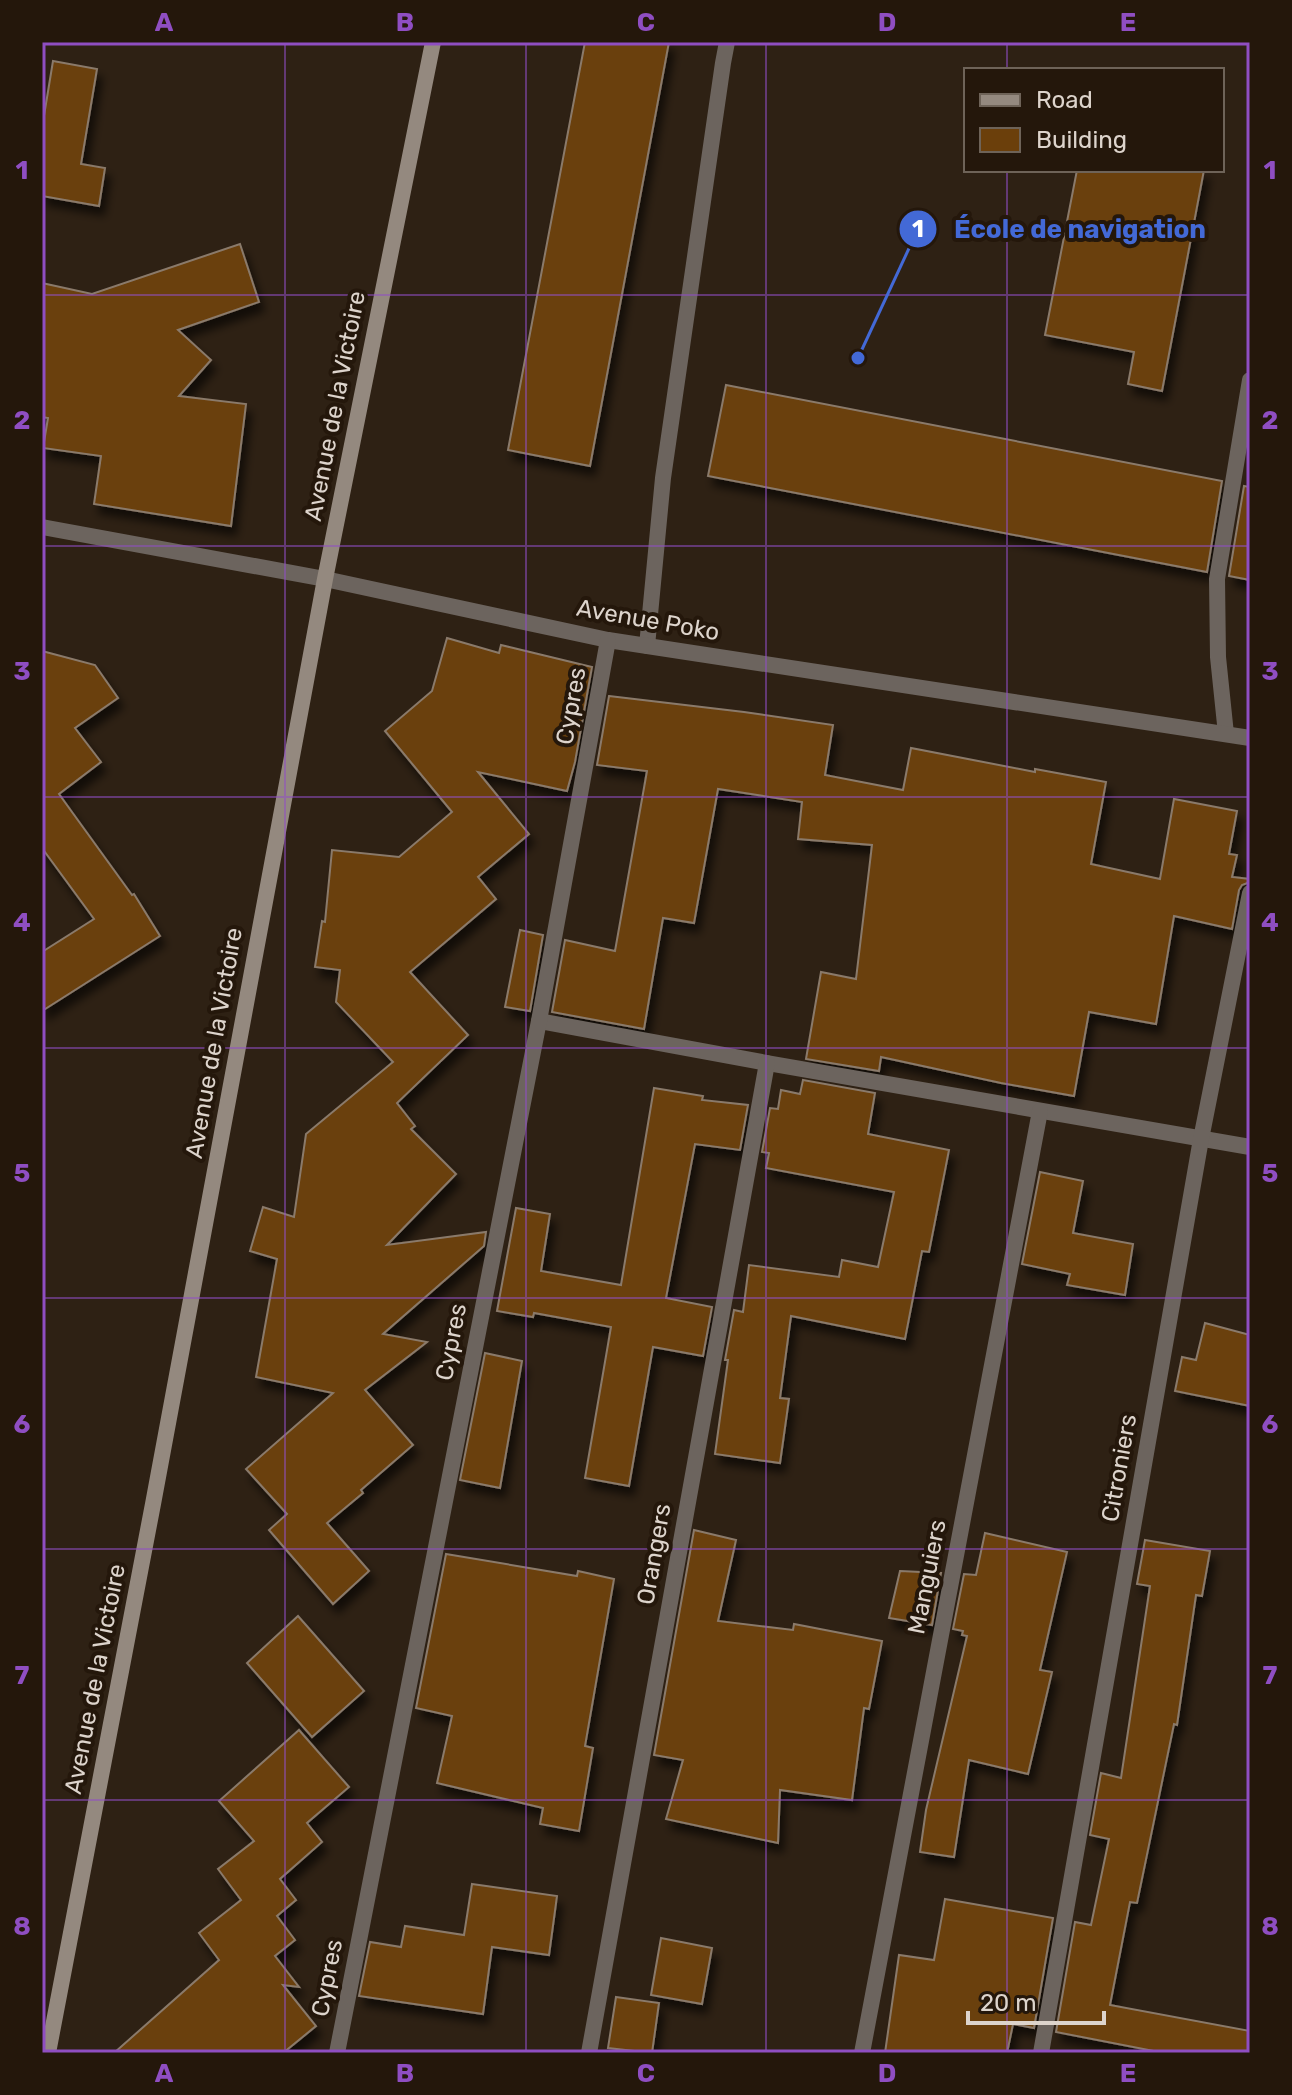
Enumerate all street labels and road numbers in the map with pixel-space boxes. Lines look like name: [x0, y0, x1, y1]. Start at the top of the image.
street label: Avenue de la Victoire: [299, 289, 371, 523]
street label: Avenue Poko: [574, 594, 722, 646]
street label: Cypres: [550, 665, 592, 747]
street label: Avenue de la Victoire: [180, 925, 248, 1161]
street label: Cypres: [430, 1301, 472, 1383]
street label: Citroniers: [1096, 1412, 1142, 1524]
street label: Orangers: [631, 1501, 677, 1607]
street label: Manguiers: [902, 1517, 952, 1637]
street label: Avenue de la Victoire: [59, 1562, 131, 1796]
street label: Cypres: [306, 1937, 348, 2019]

